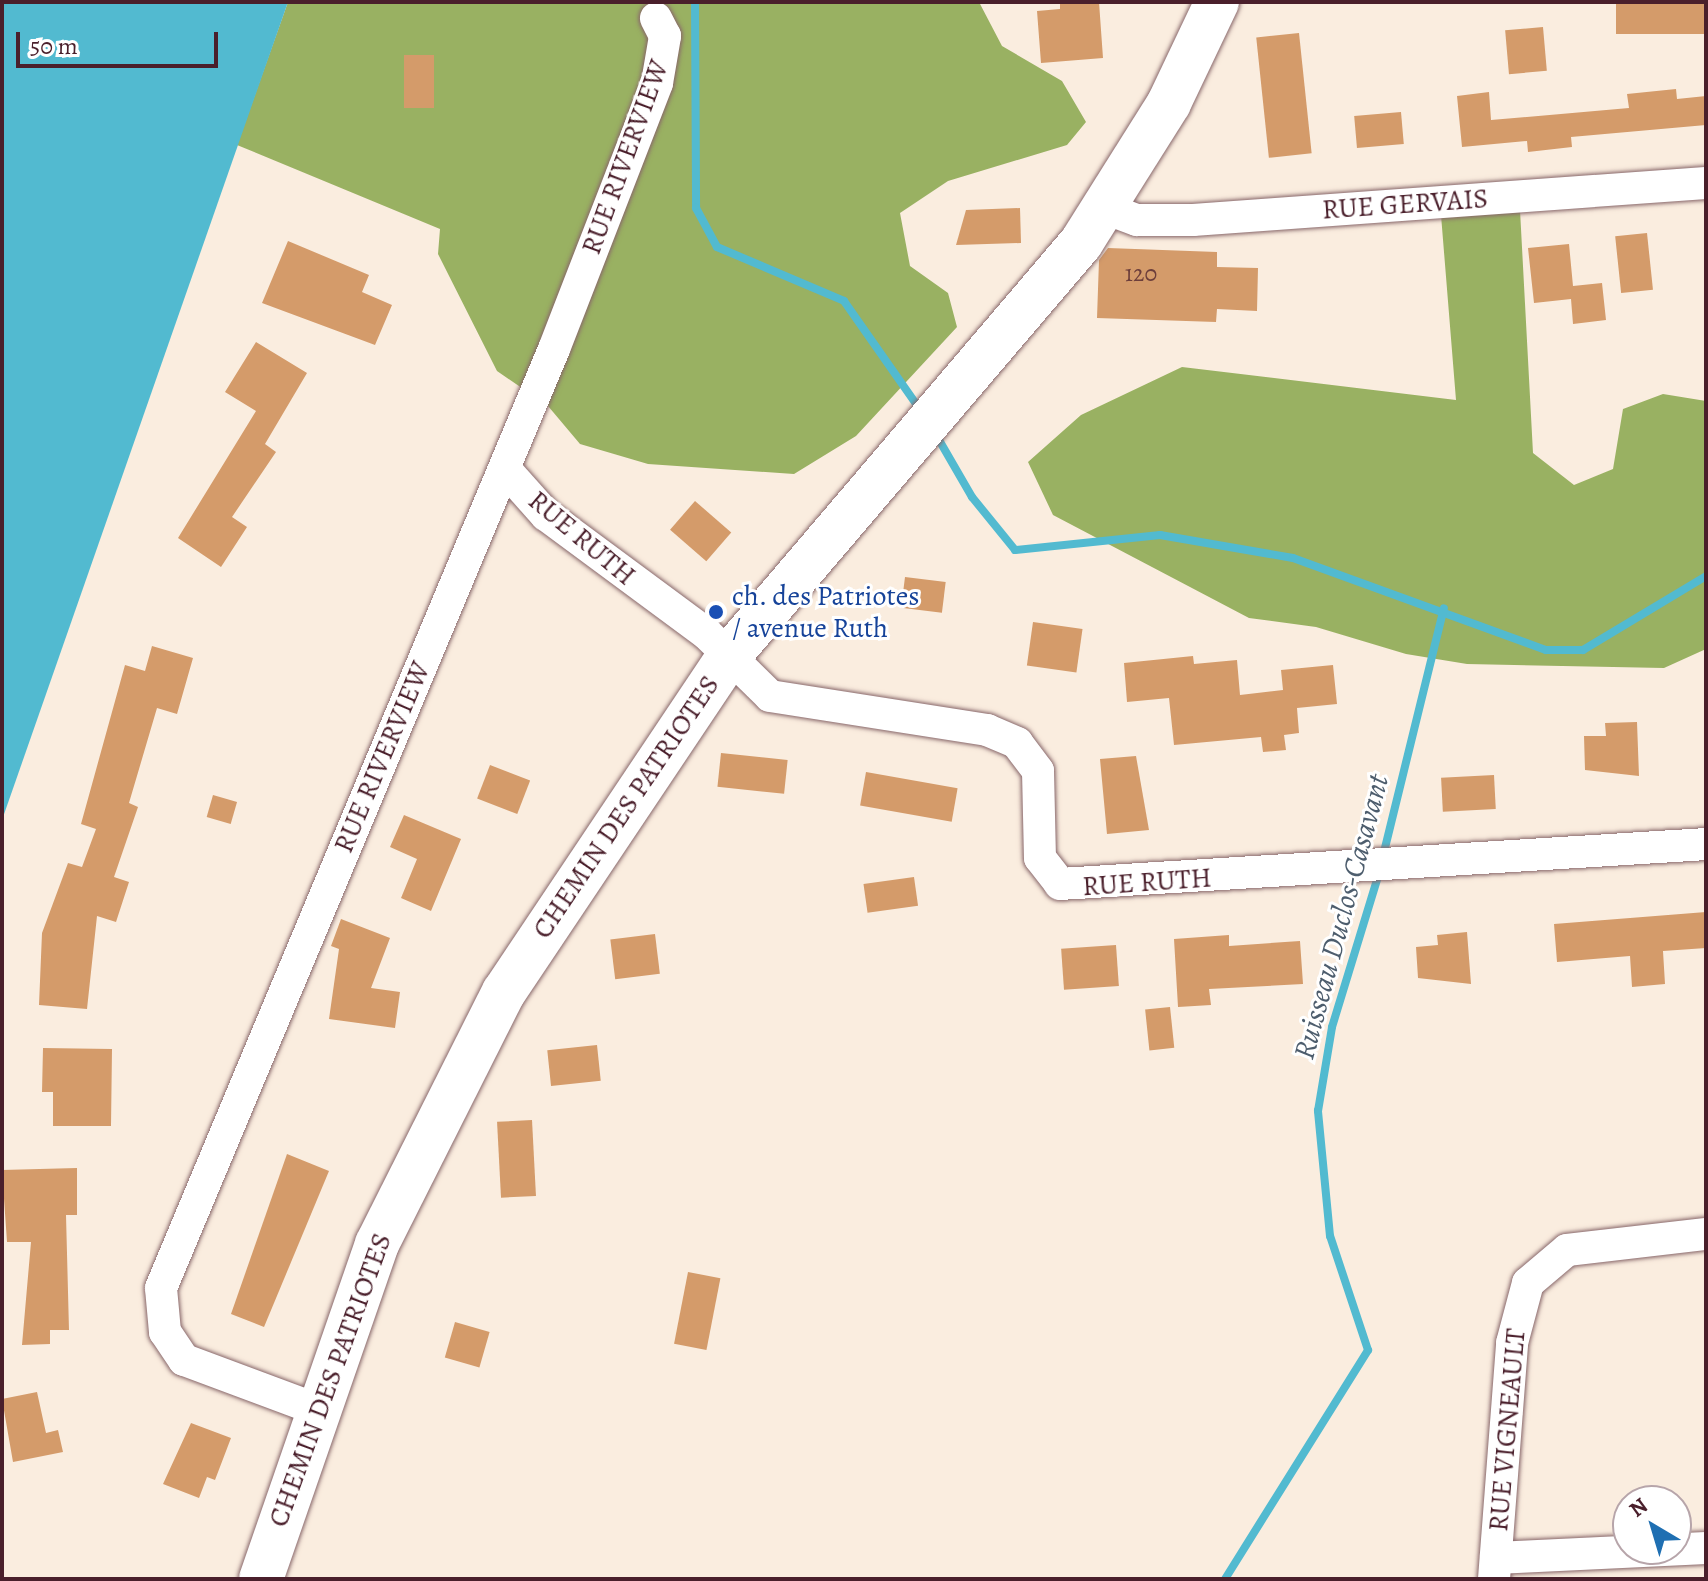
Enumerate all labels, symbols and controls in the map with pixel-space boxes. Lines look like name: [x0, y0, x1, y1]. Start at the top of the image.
scale bar: [20, 16, 222, 66]
text: 50 m: [30, 30, 78, 62]
street label: RUE RIVERVIEW: [574, 55, 676, 259]
street label: RUE GERVAIS: [1321, 181, 1489, 227]
house number: 120: [1125, 260, 1157, 288]
street label: RUE RUTH: [522, 483, 642, 593]
place label: ch. des Patriotes / avenue Ruth: [732, 579, 920, 645]
marker: ch. des Patriotes / avenue Ruth: [707, 603, 725, 621]
street label: RUE RIVERVIEW: [327, 656, 437, 858]
street label: CHEMIN DES PATRIOTES: [525, 669, 727, 945]
water label: Ruisseau Duclos-Casavant: [1286, 771, 1396, 1063]
street label: RUE RUTH: [1081, 861, 1213, 903]
street label: CHEMIN DES PATRIOTES: [261, 1229, 399, 1531]
street label: RUE VIGNEAULT: [1481, 1327, 1533, 1533]
north arrow: [1612, 1485, 1692, 1565]
text: N: [1623, 1491, 1654, 1524]

